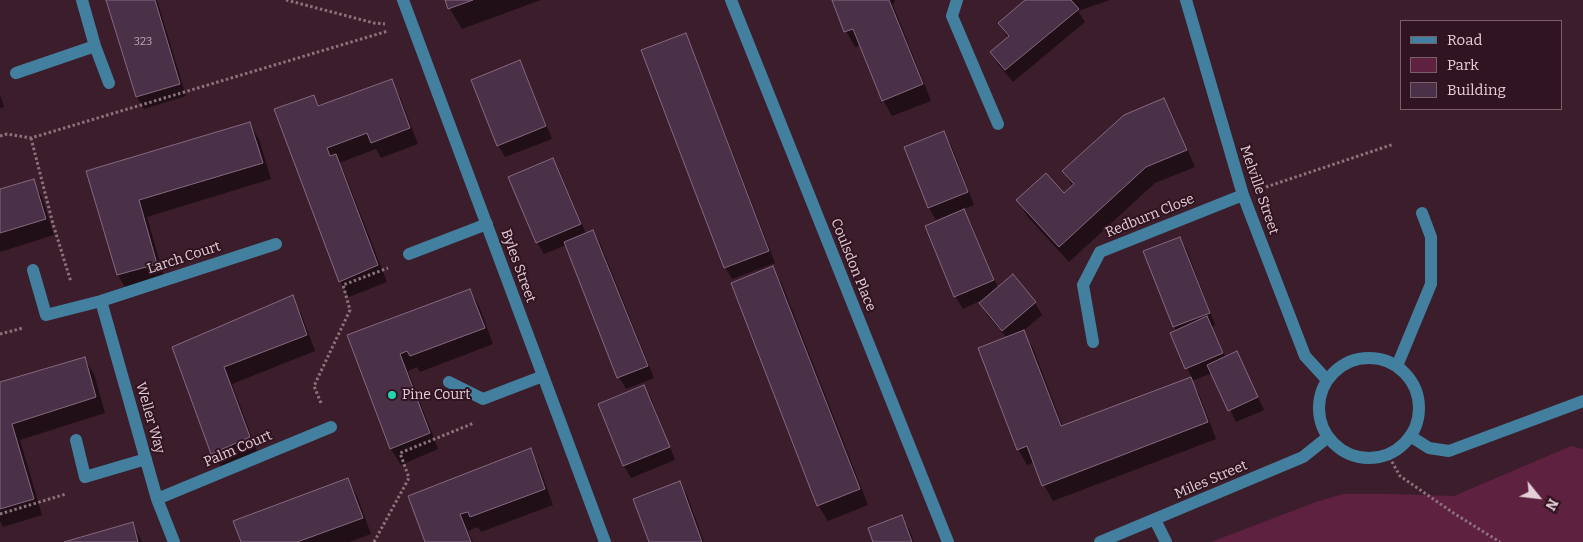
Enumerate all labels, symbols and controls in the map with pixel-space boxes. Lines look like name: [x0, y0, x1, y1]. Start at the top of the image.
legend: [1400, 20, 1563, 110]
text: Road: [1447, 31, 1482, 49]
house number: 323: [134, 35, 152, 49]
text: Park: [1447, 56, 1479, 74]
text: Building: [1447, 81, 1506, 99]
street label: Melville Street: [1236, 143, 1282, 237]
street label: Redburn Close: [1103, 191, 1197, 241]
street label: Coulsdon Place: [827, 216, 879, 314]
street label: Byles Street: [497, 227, 539, 305]
street label: Larch Court: [145, 238, 223, 278]
street label: Weller Way: [132, 380, 168, 456]
place label: Pine Court: [402, 387, 470, 403]
marker: Pine Court: [386, 389, 398, 401]
street label: Palm Court: [201, 427, 275, 471]
street label: Miles Street: [1172, 457, 1250, 503]
north arrow: [1513, 472, 1563, 522]
text: N: [1542, 496, 1562, 513]

